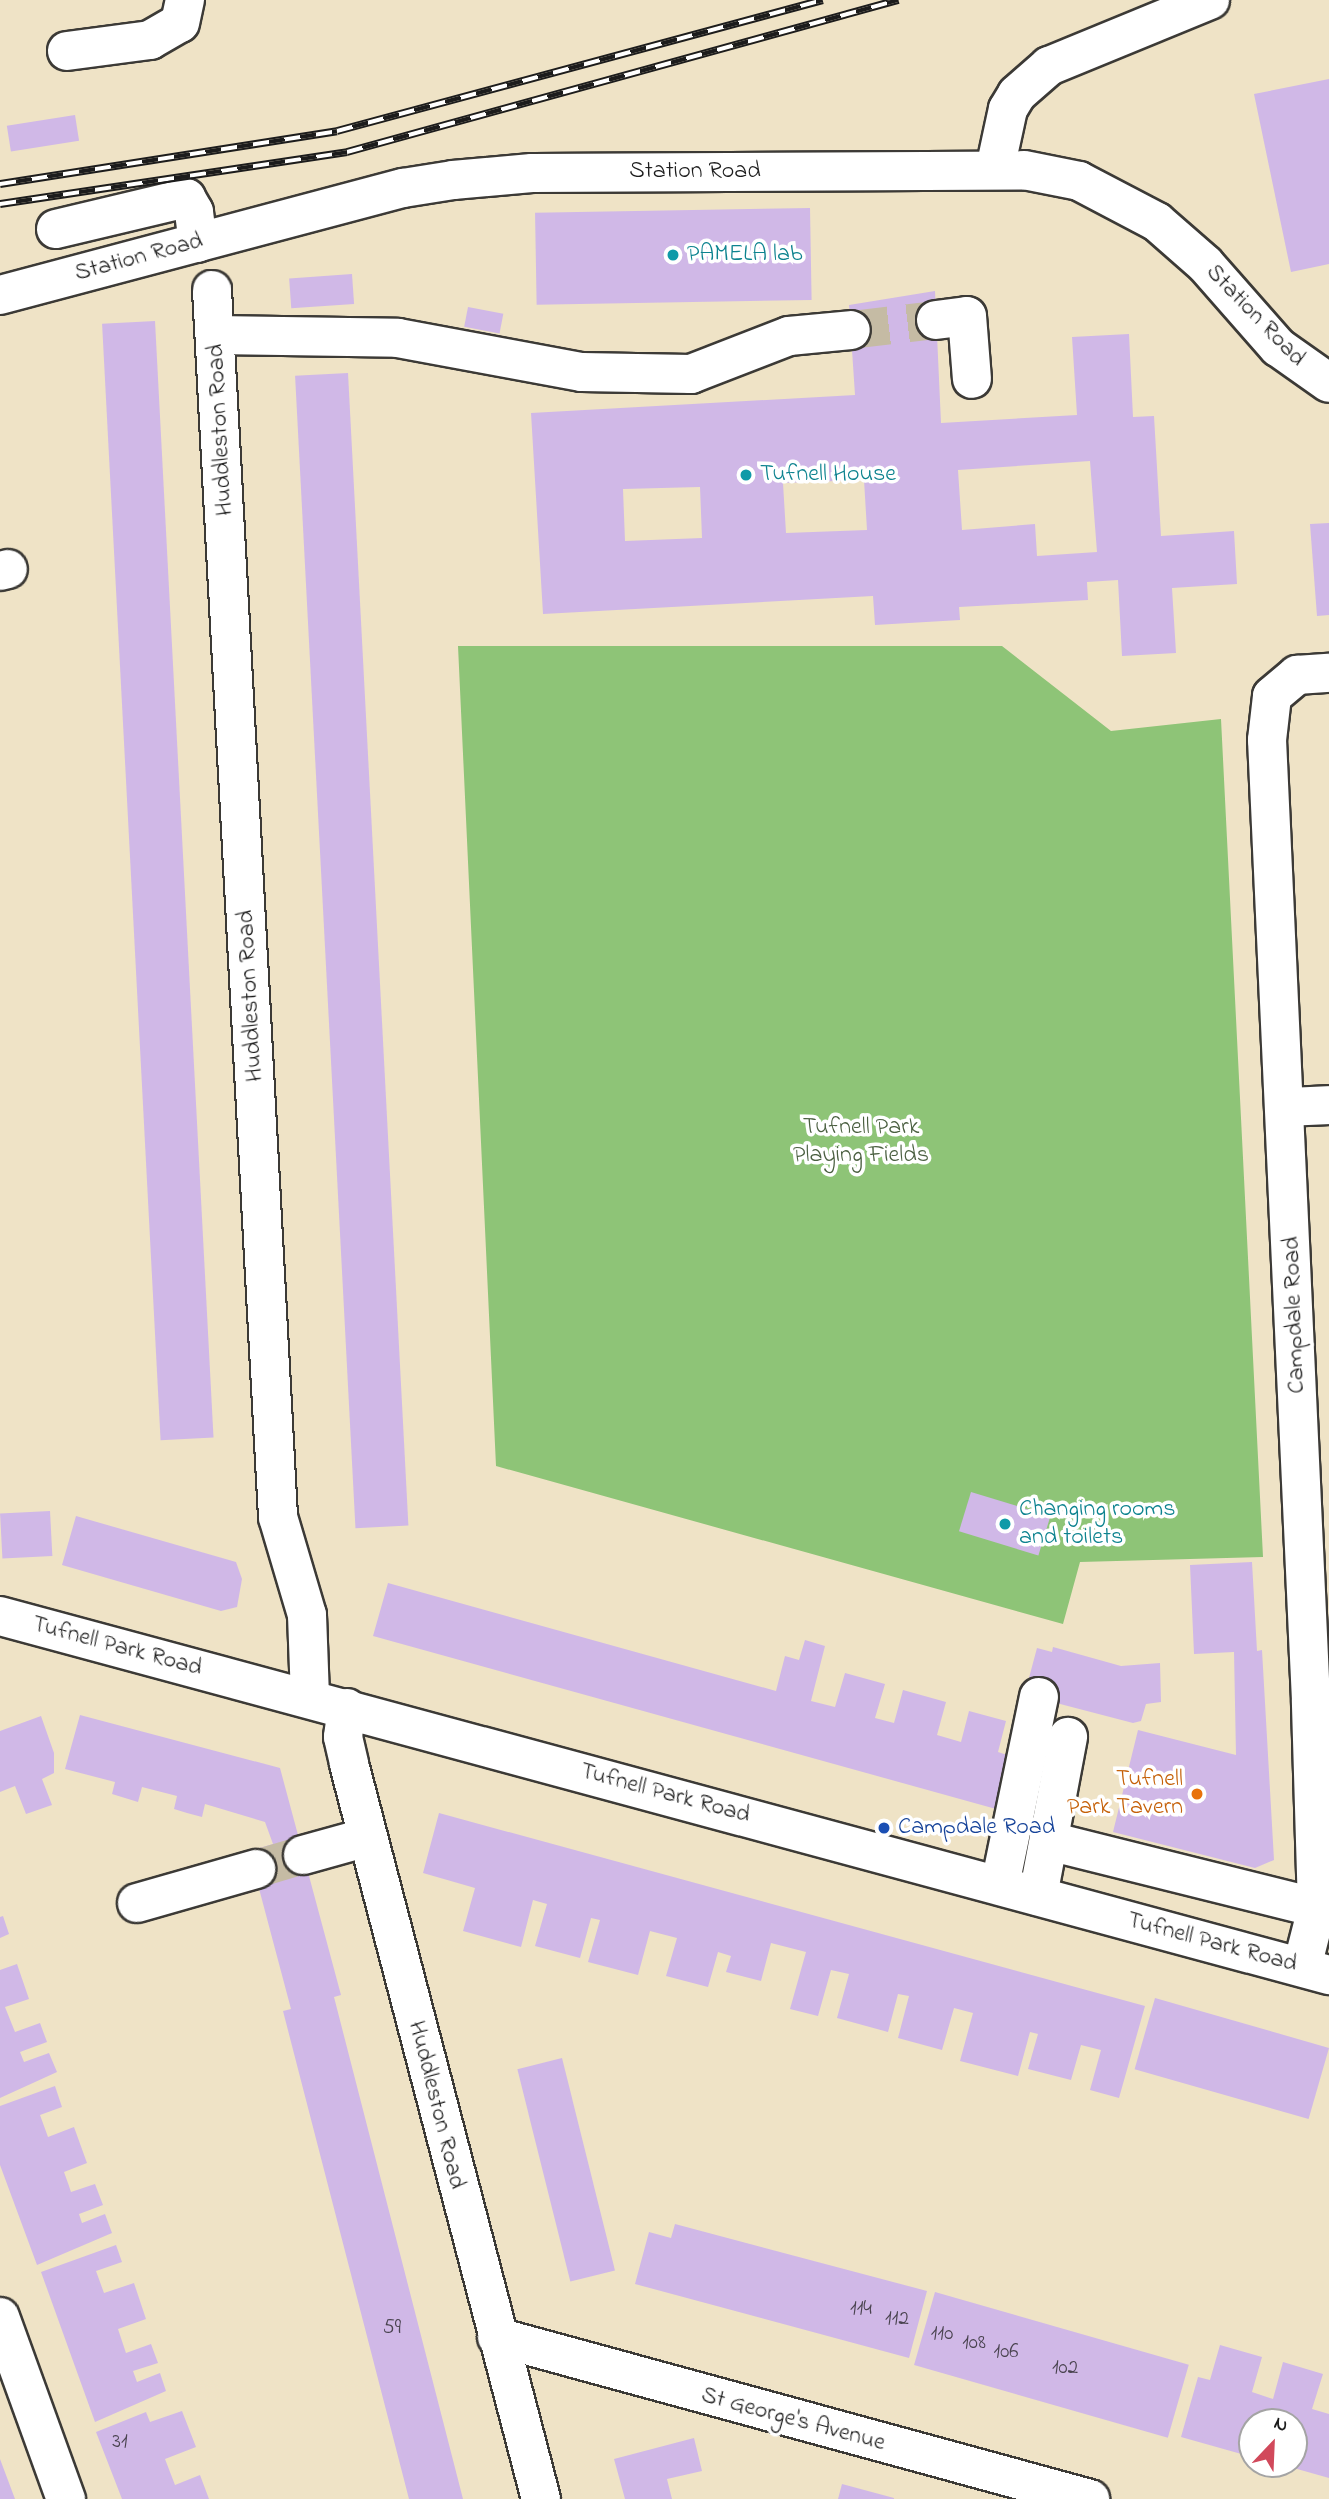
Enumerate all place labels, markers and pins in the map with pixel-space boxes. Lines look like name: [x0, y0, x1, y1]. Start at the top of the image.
place label: PAMELA lab: [687, 241, 803, 269]
marker: PAMELA lab: [665, 247, 681, 263]
place label: Tufnell House: [760, 461, 896, 489]
marker: Tufnell House: [738, 467, 754, 483]
place label: Changing rooms and toilets: [1019, 1496, 1175, 1552]
marker: Changing rooms and toilets: [997, 1516, 1013, 1532]
place label: Tufnell Park Tavern: [1067, 1766, 1183, 1822]
marker: Tufnell Park Tavern: [1189, 1786, 1205, 1802]
place label: Campdale Road: [898, 1814, 1055, 1842]
marker: Campdale Road: [876, 1820, 892, 1836]

